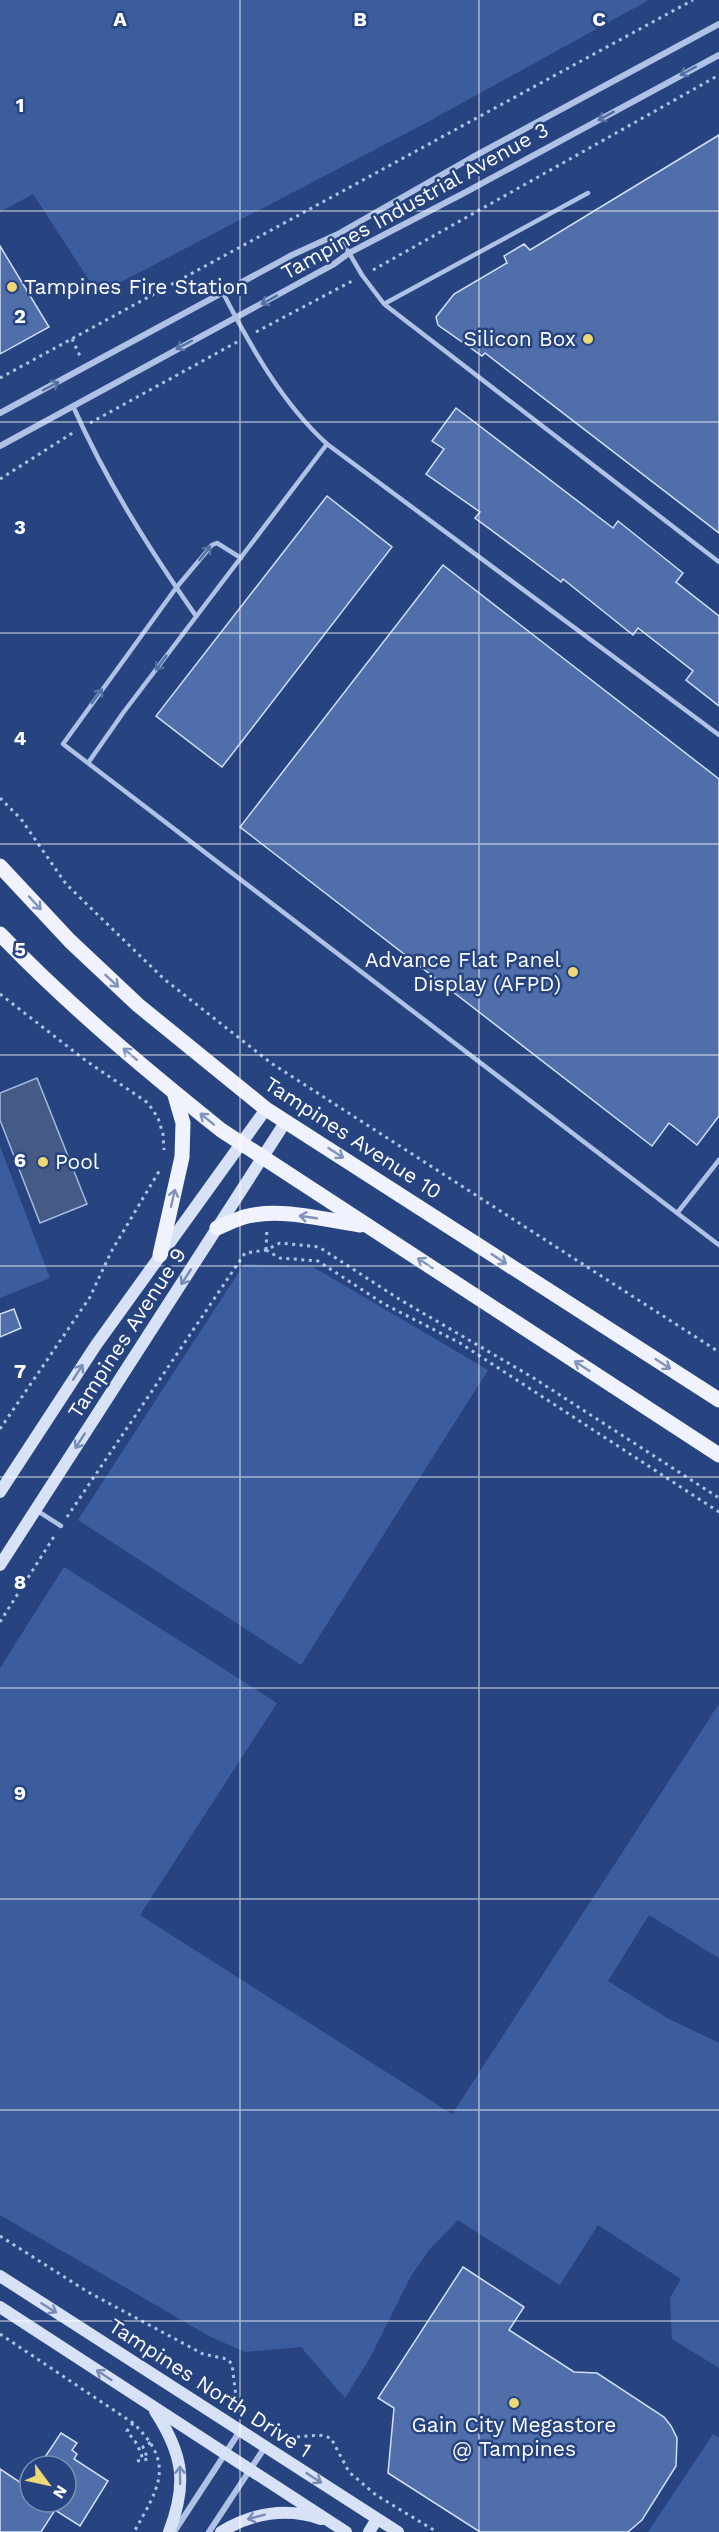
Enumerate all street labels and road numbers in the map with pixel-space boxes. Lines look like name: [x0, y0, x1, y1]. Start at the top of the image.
street label: Tampines Industrial Avenue 3: [277, 117, 553, 285]
street label: Tampines Avenue 10: [260, 1071, 446, 1204]
street label: Tampines Avenue 9: [62, 1243, 191, 1423]
street label: Tampines North Drive 1: [104, 2313, 316, 2462]

